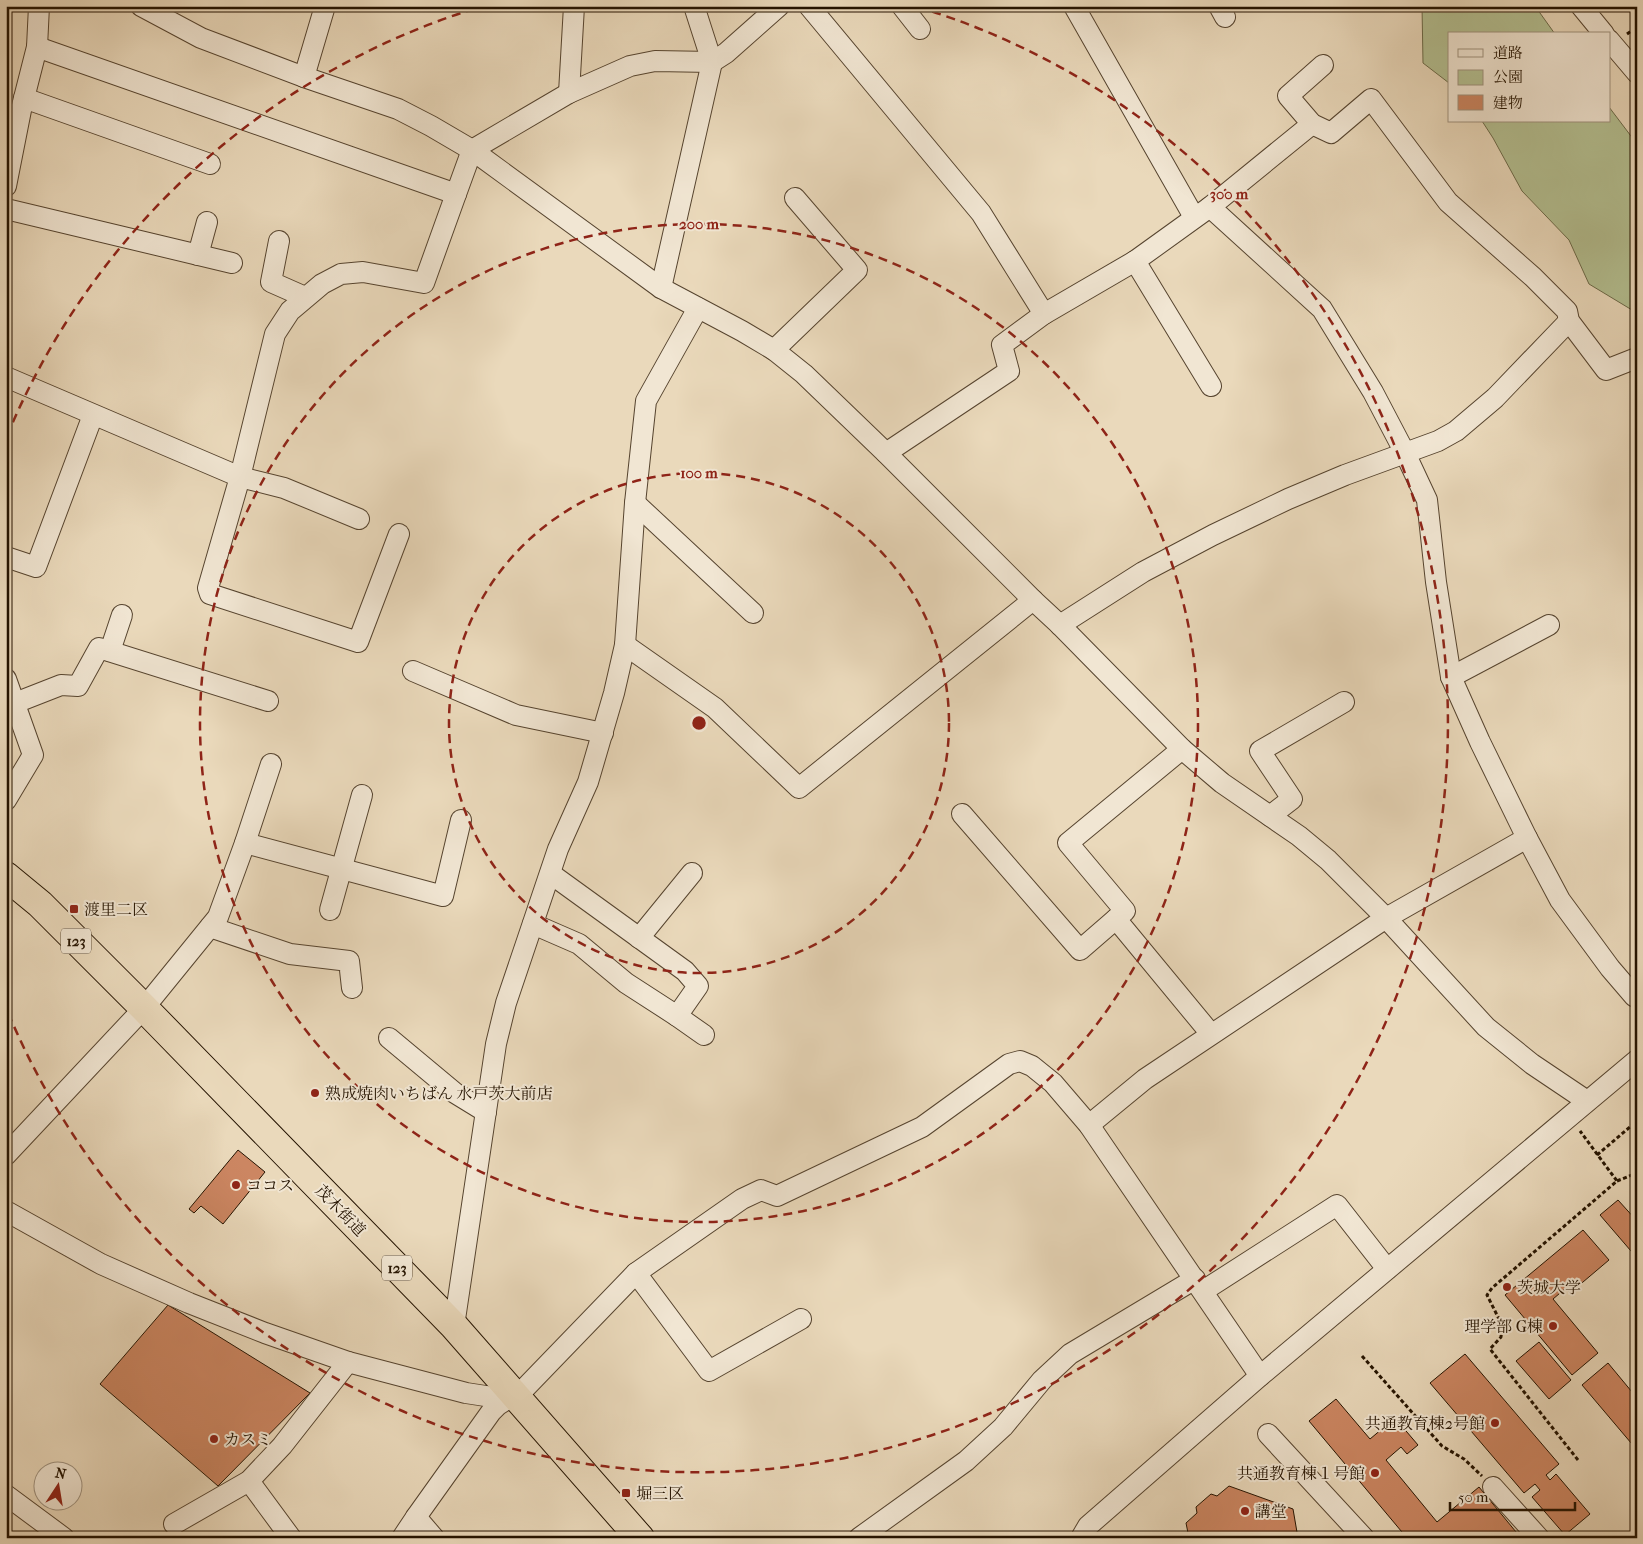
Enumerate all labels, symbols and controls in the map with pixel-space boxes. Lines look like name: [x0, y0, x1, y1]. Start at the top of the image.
legend: [1448, 32, 1610, 122]
text: 道路: [1493, 44, 1523, 62]
text: 公園: [1493, 68, 1523, 86]
text: 建物: [1493, 94, 1523, 112]
text: 300 m: [1210, 185, 1249, 203]
text: 200 m: [679, 215, 719, 233]
text: 100 m: [680, 464, 718, 482]
centre of rings: [690, 714, 708, 732]
place label: 渡里二区: [84, 900, 148, 919]
marker: 渡里二区: [68, 903, 80, 915]
road number: 123: [61, 928, 91, 954]
place label: 熟成焼肉いちばん 水戸茨大前店: [325, 1084, 552, 1103]
marker: 熟成焼肉いちばん 水戸茨大前店: [309, 1087, 321, 1099]
place label: ココス: [246, 1176, 294, 1195]
marker: ココス: [230, 1179, 242, 1191]
street label: 茂木街道: [312, 1181, 370, 1240]
road number: 123: [382, 1256, 412, 1280]
place label: 茨城大学: [1517, 1278, 1581, 1297]
marker: 茨城大学: [1501, 1281, 1513, 1293]
place label: 理学部 G棟: [1464, 1317, 1543, 1336]
marker: 理学部 G棟: [1547, 1320, 1559, 1332]
place label: 共通教育棟2号館: [1365, 1414, 1485, 1433]
marker: 共通教育棟2号館: [1489, 1417, 1501, 1429]
place label: カスミ: [224, 1430, 272, 1449]
marker: カスミ: [208, 1433, 220, 1445]
north arrow: [32, 1462, 82, 1512]
text: N: [54, 1464, 68, 1483]
place label: 共通教育棟１号館: [1237, 1464, 1365, 1483]
marker: 共通教育棟１号館: [1369, 1467, 1381, 1479]
scale bar: [1450, 1479, 1576, 1511]
place label: 堀三区: [636, 1484, 684, 1503]
marker: 堀三区: [620, 1487, 632, 1499]
text: 50 m: [1458, 1488, 1489, 1506]
place label: 講堂: [1255, 1502, 1287, 1521]
marker: 講堂: [1239, 1505, 1251, 1517]

